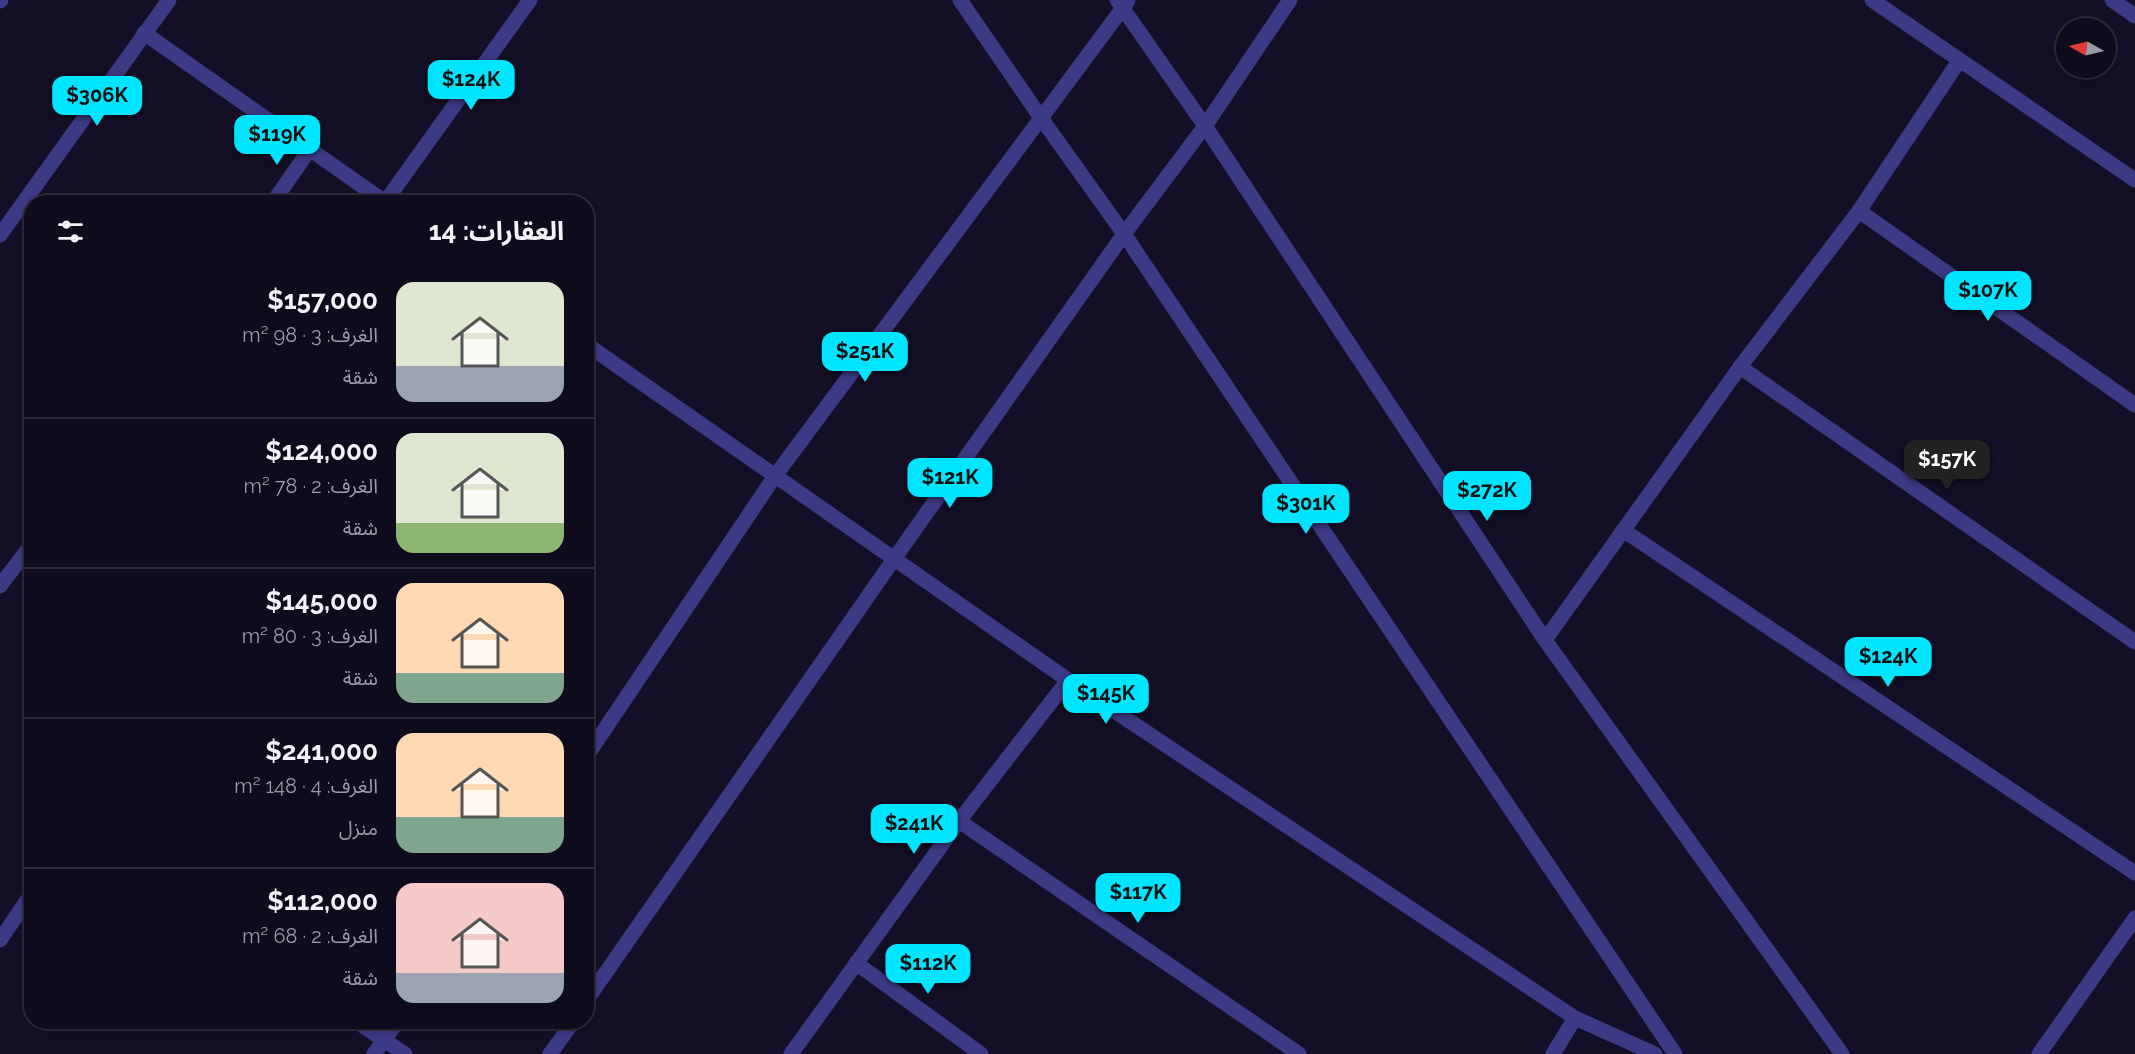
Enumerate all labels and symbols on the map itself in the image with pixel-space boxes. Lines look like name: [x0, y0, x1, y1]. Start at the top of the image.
north arrow: [2056, 18, 2116, 78]
pin: $124K: [429, 60, 513, 111]
pin: $306K: [55, 76, 139, 127]
pin: $119K: [235, 115, 319, 166]
pin: $107K: [1946, 271, 2030, 322]
pin: $251K: [823, 332, 907, 383]
pin: $157K: [1905, 440, 1989, 491]
pin: $121K: [908, 458, 992, 509]
pin: $272K: [1445, 471, 1529, 522]
pin: $301K: [1264, 484, 1348, 535]
pin: $124K: [1846, 637, 1930, 688]
pin: $145K: [1064, 674, 1148, 725]
pin: $241K: [872, 804, 956, 855]
pin: $117K: [1096, 873, 1180, 924]
pin: $112K: [886, 944, 970, 995]

